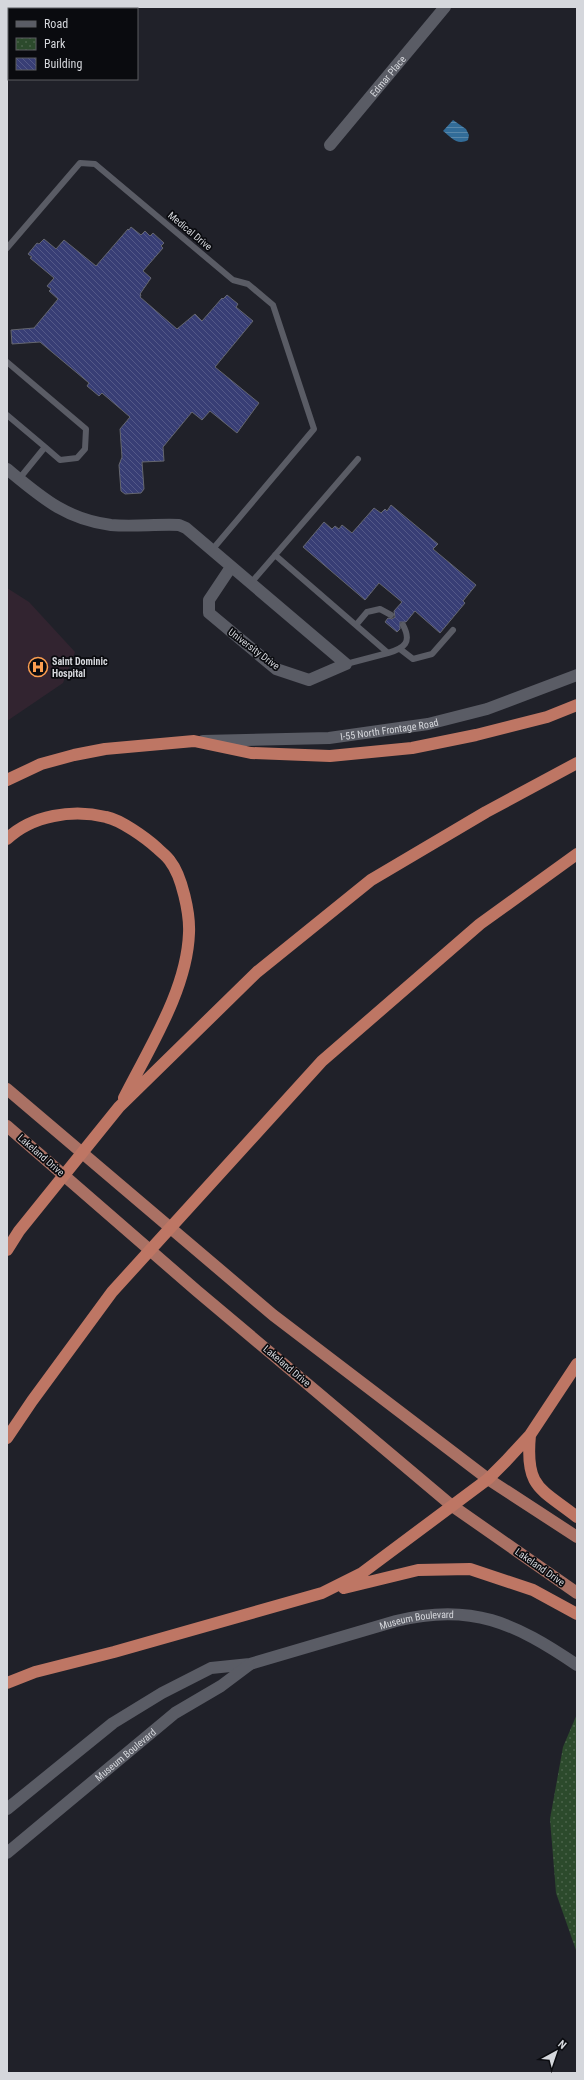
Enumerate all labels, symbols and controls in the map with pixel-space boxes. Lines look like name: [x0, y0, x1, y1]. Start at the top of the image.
legend: [8, 8, 138, 80]
text: Road: [44, 17, 68, 31]
text: Park: [44, 37, 66, 51]
street label: Edmar Place: [368, 53, 408, 98]
text: Building: [44, 57, 82, 71]
street label: Medical Drive: [166, 210, 214, 253]
street label: University Drive: [226, 626, 282, 672]
hospital icon: Saint Dominic Hospital: [27, 656, 49, 678]
place label: Saint Dominic Hospital: [52, 656, 108, 679]
street label: I-55 North Frontage Road: [340, 716, 440, 742]
street label: Lakeland Drive: [16, 1132, 67, 1178]
street label: Lakeland Drive: [261, 1343, 313, 1389]
street label: Lakeland Drive: [513, 1546, 567, 1588]
street label: Museum Boulevard: [378, 1608, 454, 1631]
street label: Museum Boulevard: [93, 1726, 158, 1783]
north arrow: [536, 2032, 576, 2072]
text: N: [555, 2038, 569, 2052]

